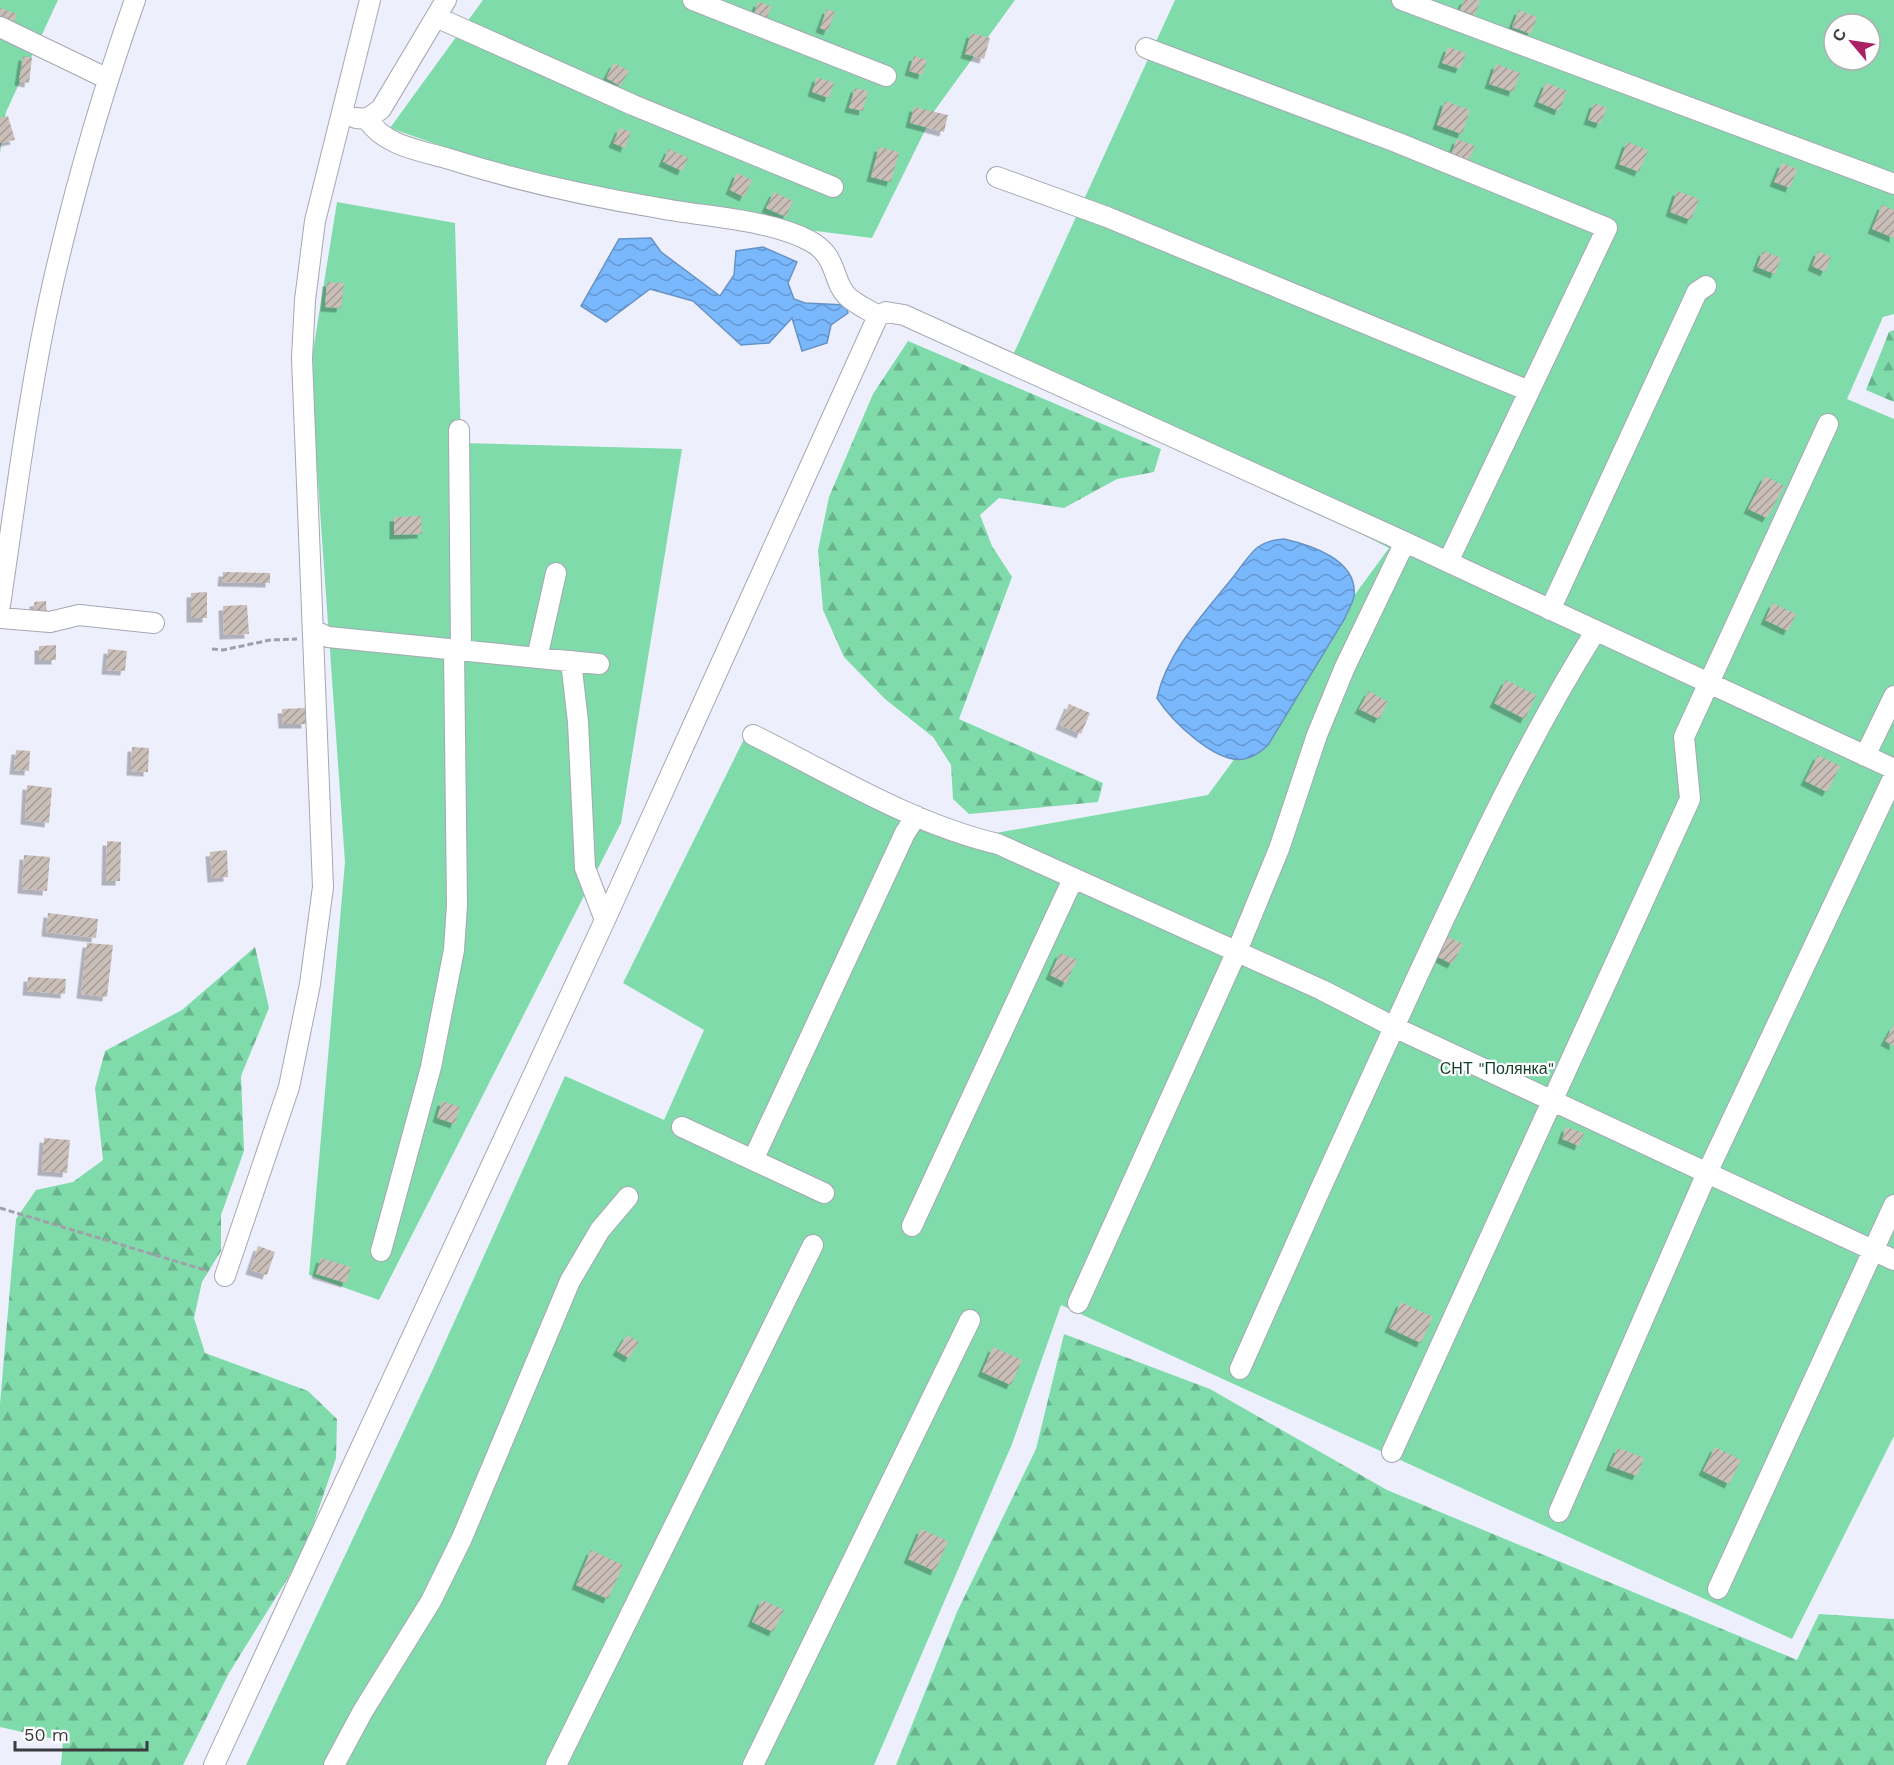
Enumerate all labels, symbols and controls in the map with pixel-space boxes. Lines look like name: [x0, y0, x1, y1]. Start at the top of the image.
north arrow: [1822, 12, 1882, 72]
text: С: [1828, 25, 1851, 45]
park label: СНТ "Полянка": [1440, 1059, 1554, 1078]
scale bar: [15, 1714, 147, 1752]
text: 50 m: [24, 1724, 69, 1745]

